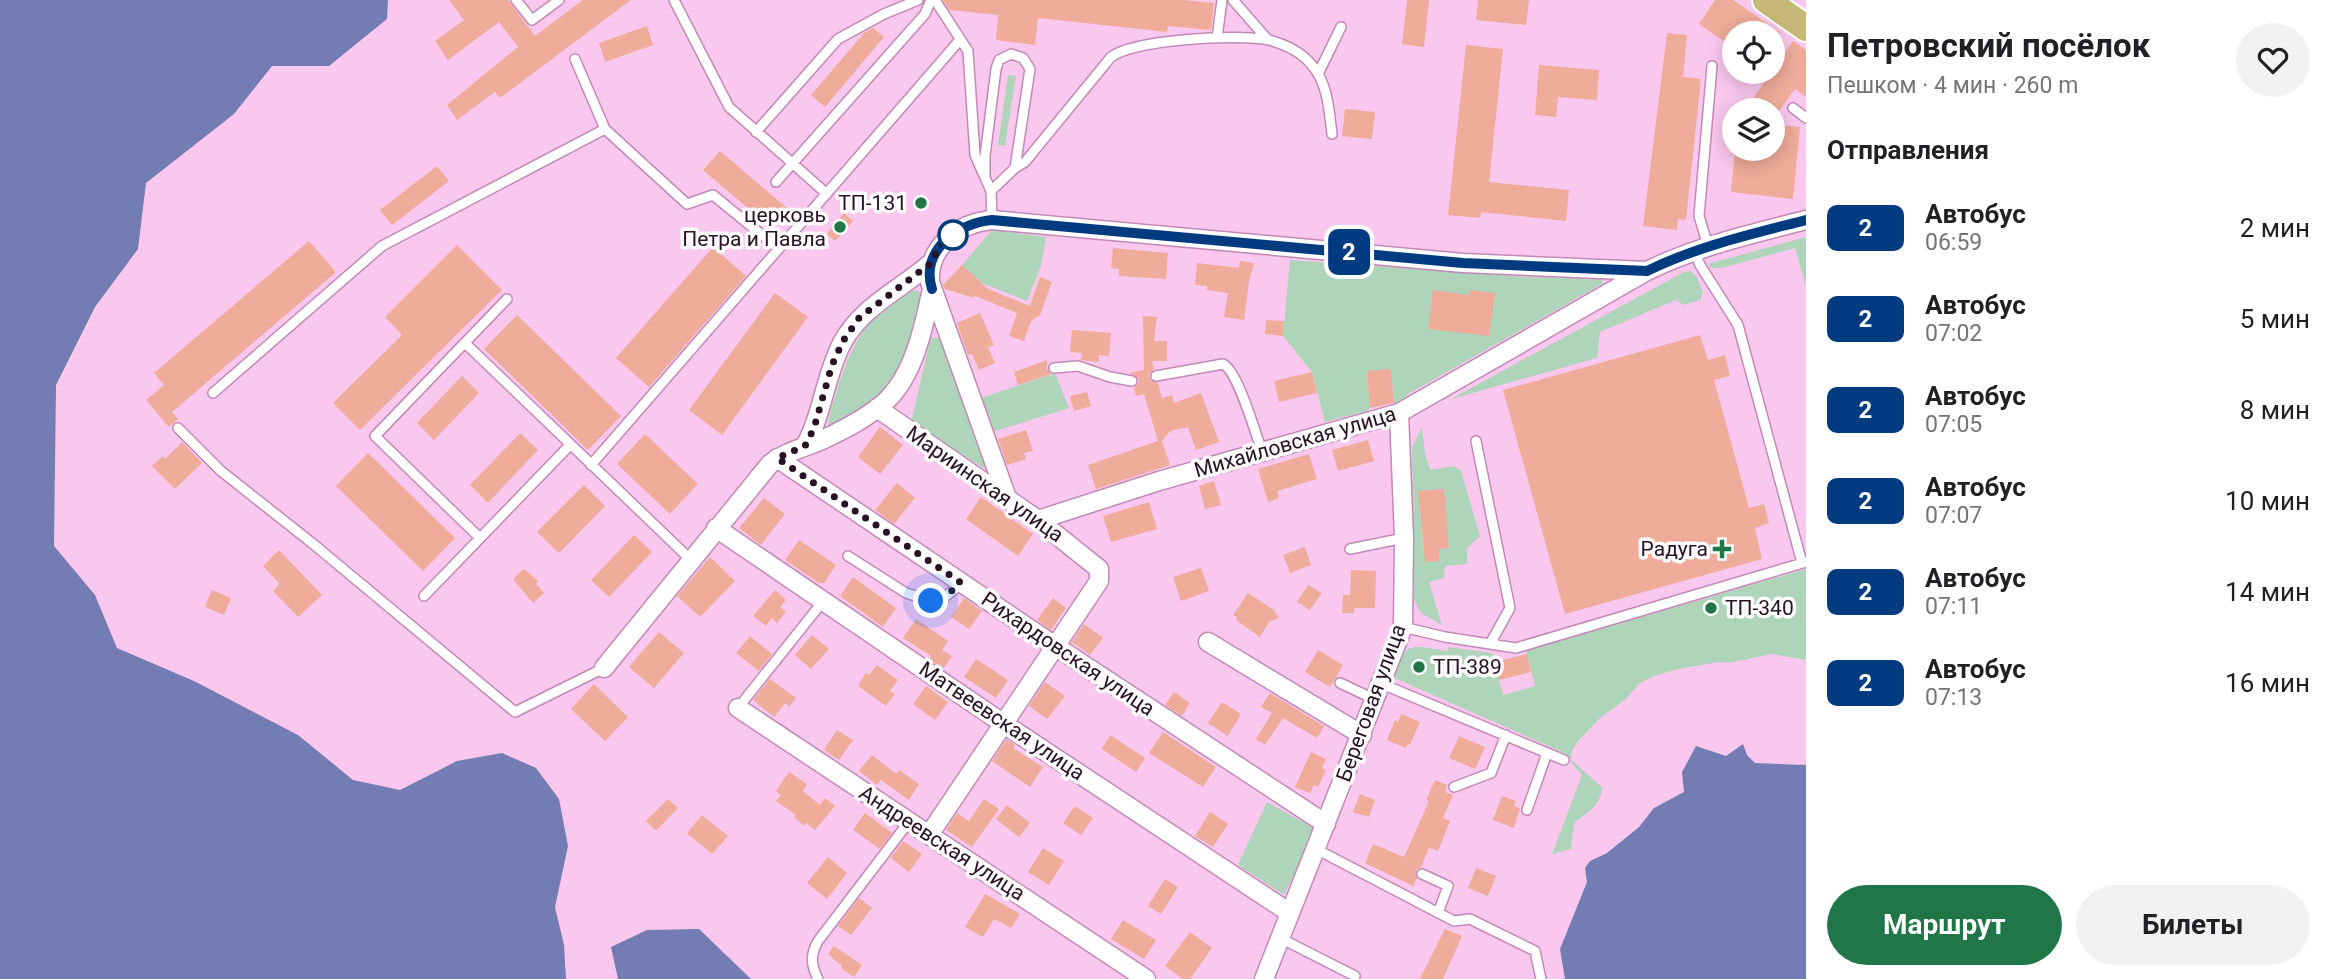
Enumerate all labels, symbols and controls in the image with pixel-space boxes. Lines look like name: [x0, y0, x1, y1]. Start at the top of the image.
map controls: [1722, 21, 1785, 161]
button: locate: [1722, 21, 1785, 84]
button: heart: [2236, 23, 2310, 97]
text: Петровский посёлок: [1827, 26, 2150, 65]
text: Пешком · 4 мин · 260 m: [1827, 72, 2078, 99]
button: layers: [1722, 98, 1785, 161]
text: Отправления: [1827, 135, 1989, 165]
place label: ТП-131: [838, 191, 907, 215]
marker: ТП-131: [913, 195, 929, 211]
text: Автобус: [1925, 199, 2026, 229]
place label: церковь Петра и Павла: [682, 203, 826, 251]
text: 2 мин: [2240, 213, 2310, 243]
text: 2: [1859, 214, 1872, 242]
marker: церковь Петра и Павла: [832, 219, 848, 235]
unlabelled marker: [938, 220, 968, 250]
line badge: 2: [1326, 229, 1372, 275]
text: 06:59: [1925, 229, 1982, 256]
text: 2: [1342, 238, 1356, 266]
text: Автобус: [1925, 290, 2026, 320]
text: 5 мин: [2240, 304, 2310, 334]
text: 2: [1859, 305, 1872, 333]
text: 07:02: [1925, 320, 1982, 347]
text: Автобус: [1925, 381, 2026, 411]
text: 8 мин: [2240, 395, 2310, 425]
text: 2: [1859, 396, 1872, 424]
street label: Михайловская улица: [1191, 402, 1399, 482]
text: 07:05: [1925, 411, 1982, 438]
street label: Мариинская улица: [902, 421, 1068, 547]
text: Автобус: [1925, 472, 2026, 502]
text: 10 мин: [2225, 486, 2310, 516]
text: 2: [1859, 487, 1872, 515]
text: 07:07: [1925, 502, 1982, 529]
place label: Радуга: [1641, 537, 1708, 561]
marker: Радуга: [1714, 541, 1730, 557]
text: Автобус: [1925, 563, 2026, 593]
text: 14 мин: [2225, 577, 2310, 607]
text: 2: [1859, 578, 1872, 606]
your location: [913, 583, 948, 618]
street label: Рихардовская улица: [977, 587, 1159, 721]
text: 07:11: [1925, 593, 1982, 620]
place label: ТП-340: [1725, 596, 1794, 620]
marker: ТП-340: [1703, 600, 1719, 616]
street label: Береговая улица: [1331, 621, 1411, 785]
text: Автобус: [1925, 654, 2026, 684]
place label: ТП-389: [1433, 655, 1502, 679]
street label: Матвеевская улица: [915, 657, 1089, 785]
marker: ТП-389: [1411, 659, 1427, 675]
text: 16 мин: [2225, 668, 2310, 698]
text: 2: [1859, 669, 1872, 697]
text: 07:13: [1925, 684, 1982, 711]
street label: Андреевская улица: [855, 780, 1029, 906]
button: Маршрут: [1827, 885, 2062, 965]
button: Билеты: [2076, 885, 2310, 965]

